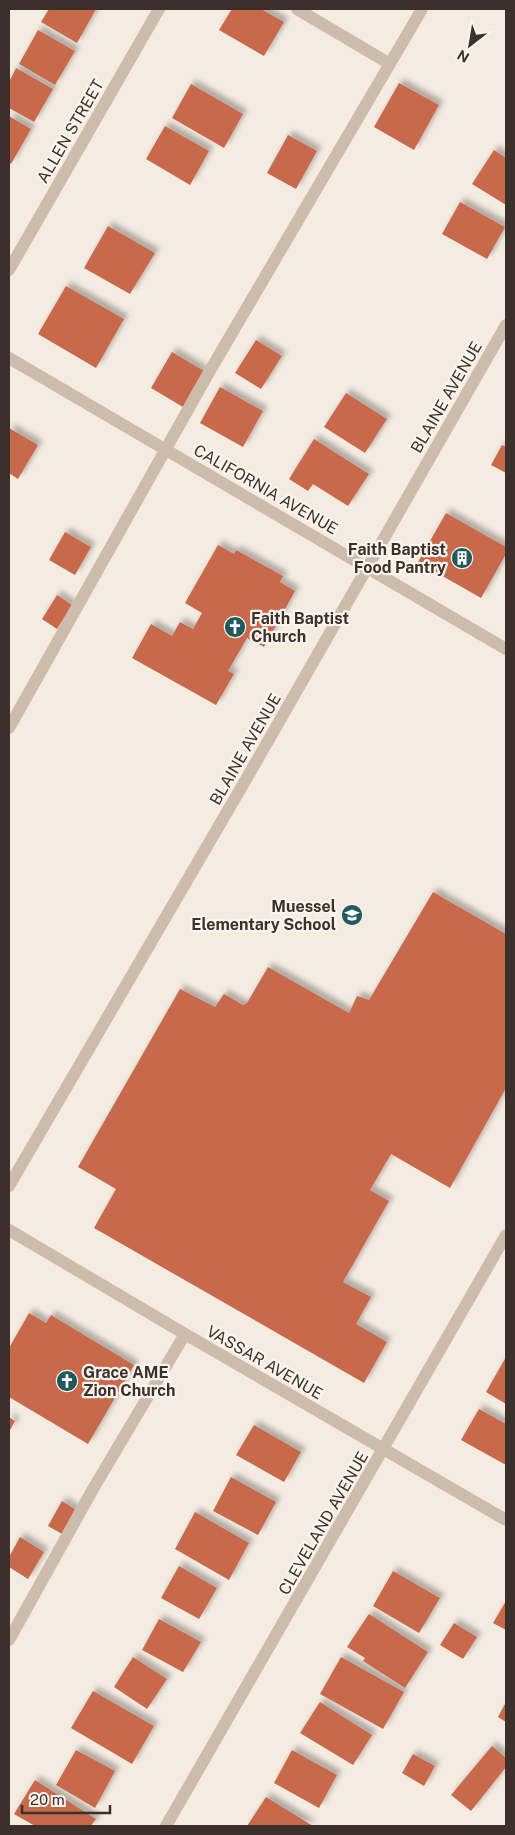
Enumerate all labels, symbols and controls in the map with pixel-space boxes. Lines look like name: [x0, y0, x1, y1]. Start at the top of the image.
north arrow: [445, 20, 495, 70]
text: N: [454, 46, 472, 66]
street label: ALLEN STREET: [33, 76, 108, 186]
street label: BLAINE AVENUE: [407, 338, 486, 456]
street label: CALIFORNIA AVENUE: [190, 440, 341, 538]
place label: Faith Baptist Food Pantry: [348, 540, 446, 577]
building icon: Faith Baptist Food Pantry: [450, 546, 474, 570]
place label: Faith Baptist Church: [251, 609, 350, 646]
church icon: Faith Baptist Church: [223, 615, 247, 639]
street label: BLAINE AVENUE: [206, 690, 285, 808]
place label: Muessel Elementary School: [191, 897, 336, 934]
school or university icon: Muessel Elementary School: [340, 903, 364, 927]
street label: VASSAR AVENUE: [203, 1321, 326, 1403]
place label: Grace AME Zion Church: [83, 1363, 175, 1400]
church icon: Grace AME Zion Church: [55, 1369, 79, 1393]
street label: CLEVELAND AVENUE: [275, 1448, 372, 1598]
scale bar: [22, 1782, 110, 1814]
text: 20 m: [30, 1791, 65, 1808]

